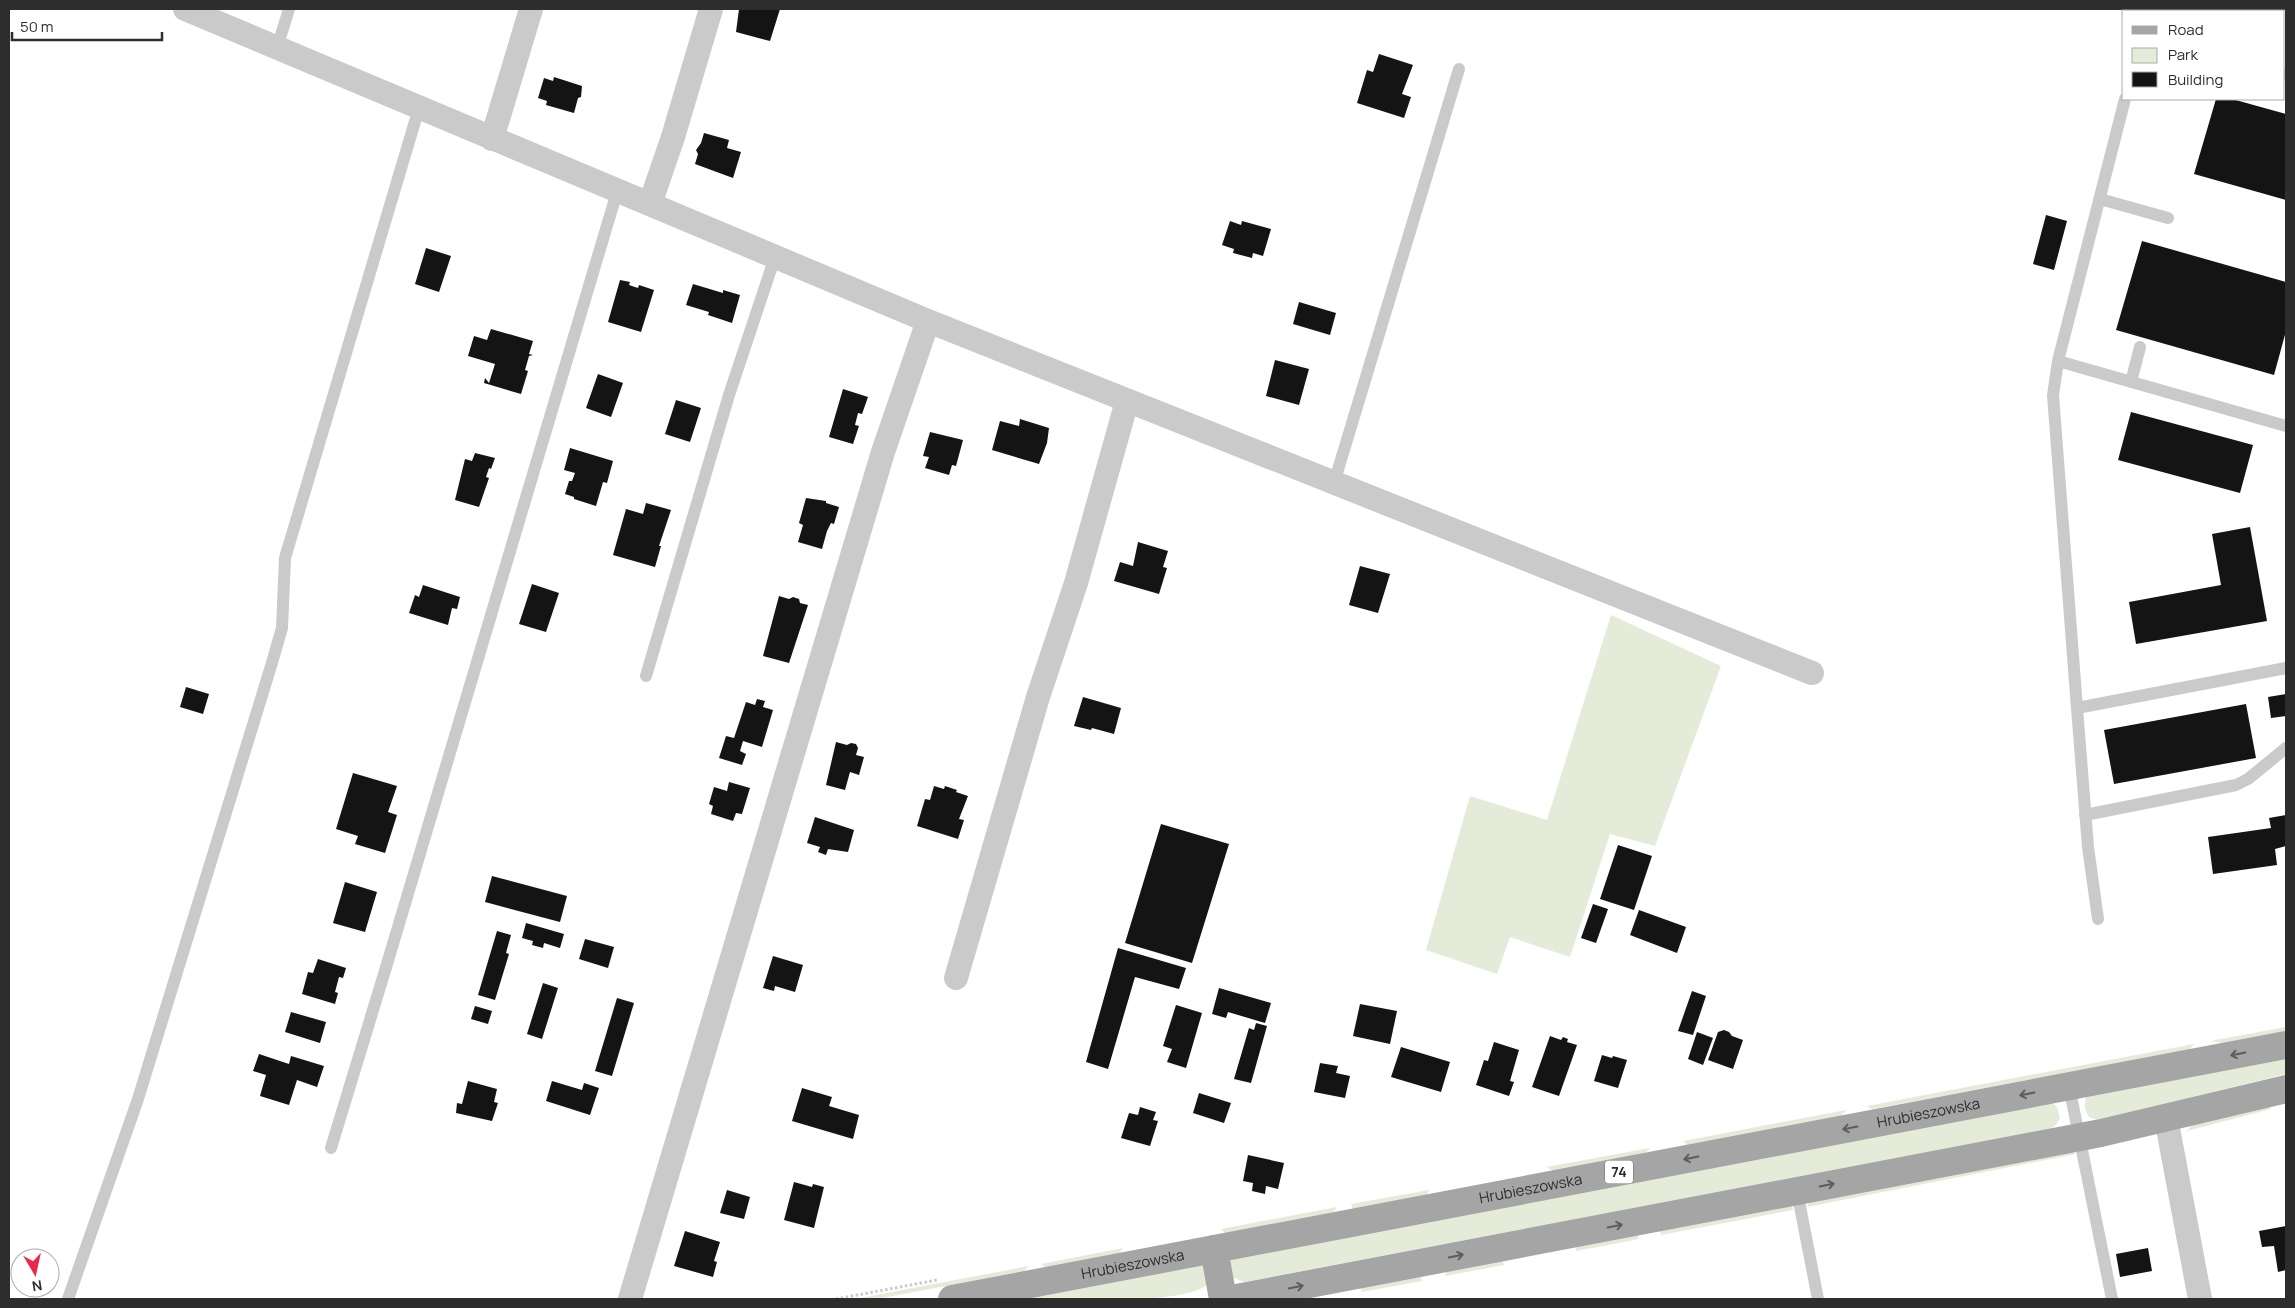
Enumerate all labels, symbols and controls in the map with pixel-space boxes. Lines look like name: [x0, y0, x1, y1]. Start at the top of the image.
scale bar: [12, 10, 162, 42]
legend: [2122, 10, 2285, 100]
text: 50 m: [20, 16, 54, 37]
text: Road: [2168, 19, 2204, 40]
text: Park: [2168, 44, 2198, 65]
text: Building: [2168, 69, 2223, 90]
one-way arrow: [2231, 1050, 2247, 1060]
one-way arrow: [2019, 1090, 2035, 1099]
street label: Hrubieszowska: [1875, 1092, 1982, 1133]
one-way arrow: [1843, 1123, 1859, 1133]
one-way arrow: [1683, 1154, 1699, 1164]
road number: 74: [1605, 1160, 1633, 1184]
street label: Hrubieszowska: [1477, 1168, 1584, 1208]
one-way arrow: [1818, 1180, 1834, 1190]
one-way arrow: [1607, 1220, 1623, 1230]
street label: Hrubieszowska: [1079, 1244, 1186, 1284]
north arrow: [10, 1248, 60, 1298]
one-way arrow: [1447, 1251, 1463, 1261]
text: N: [31, 1276, 44, 1297]
one-way arrow: [1288, 1281, 1304, 1291]

